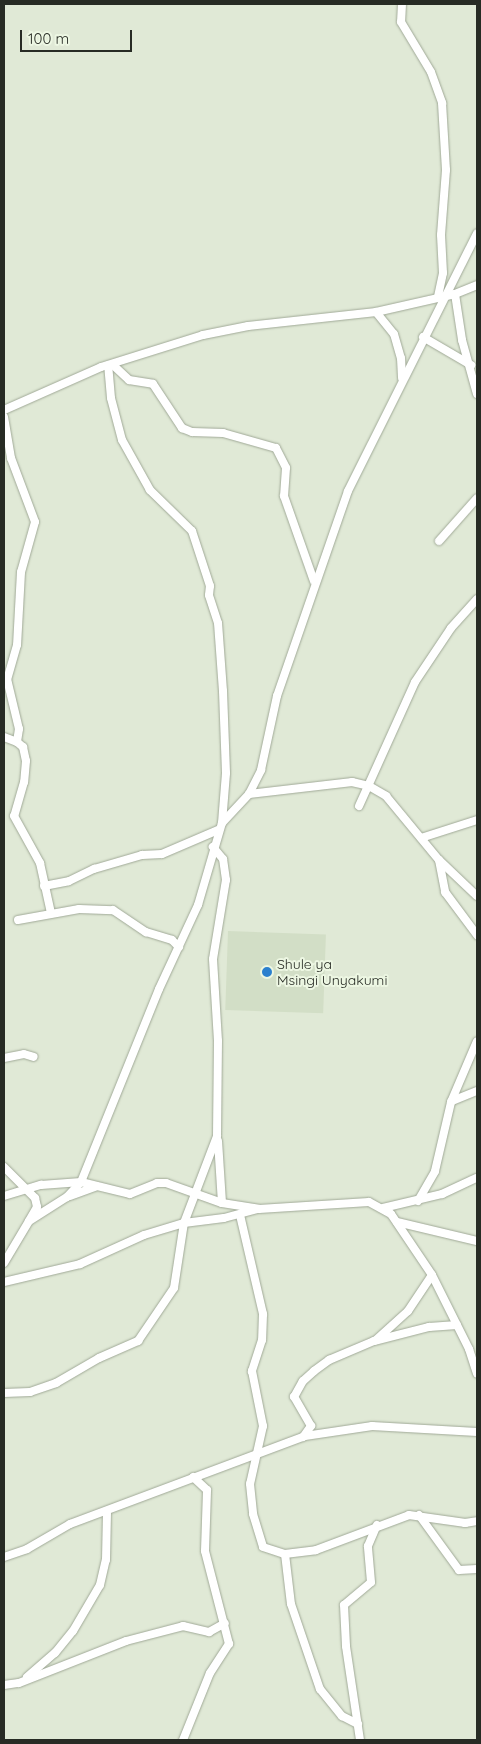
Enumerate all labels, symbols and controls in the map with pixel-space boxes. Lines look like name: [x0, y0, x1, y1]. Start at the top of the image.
scale bar: [22, 20, 135, 52]
text: 100 m: [28, 29, 69, 48]
place label: Shule ya Msingi Unyakumi: [277, 956, 387, 989]
marker: Shule ya Msingi Unyakumi: [261, 966, 273, 978]

